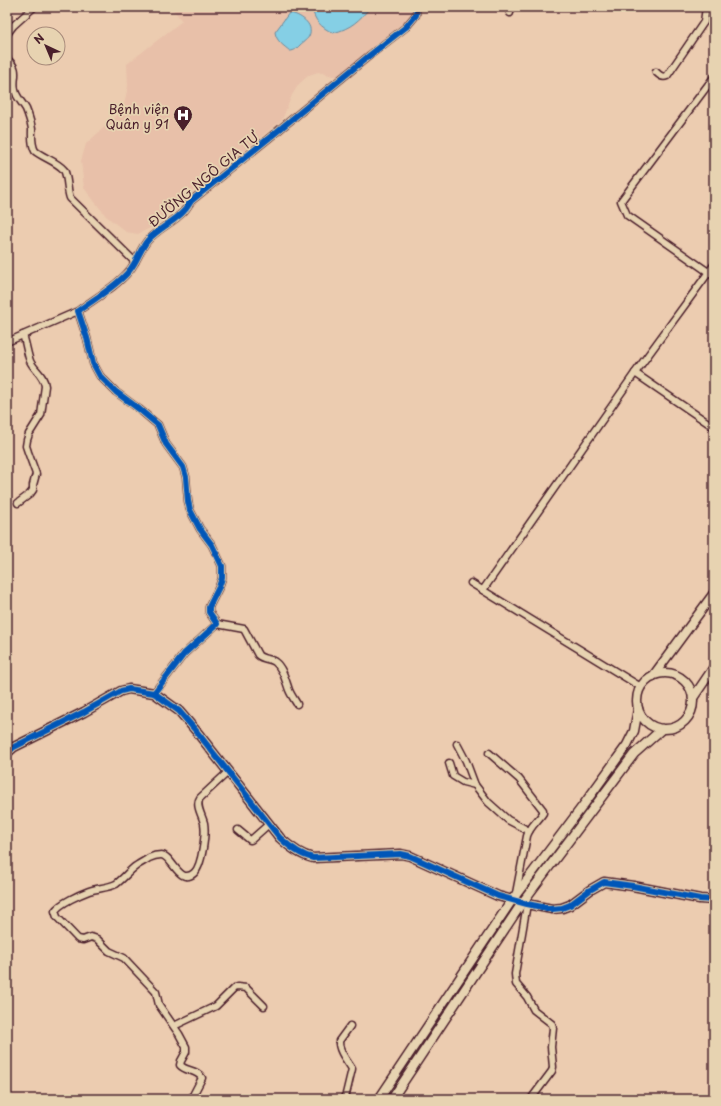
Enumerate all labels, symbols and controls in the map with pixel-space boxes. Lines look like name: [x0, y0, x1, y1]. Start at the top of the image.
north arrow: [26, 26, 66, 66]
text: N: [30, 29, 48, 48]
place label: Bệnh viện Quân y 91: [105, 99, 169, 133]
hospital icon: Bệnh viện Quân y 91: [172, 104, 194, 132]
street label: ĐƯỜNG NGÔ GIA TỰ: [144, 126, 263, 231]

